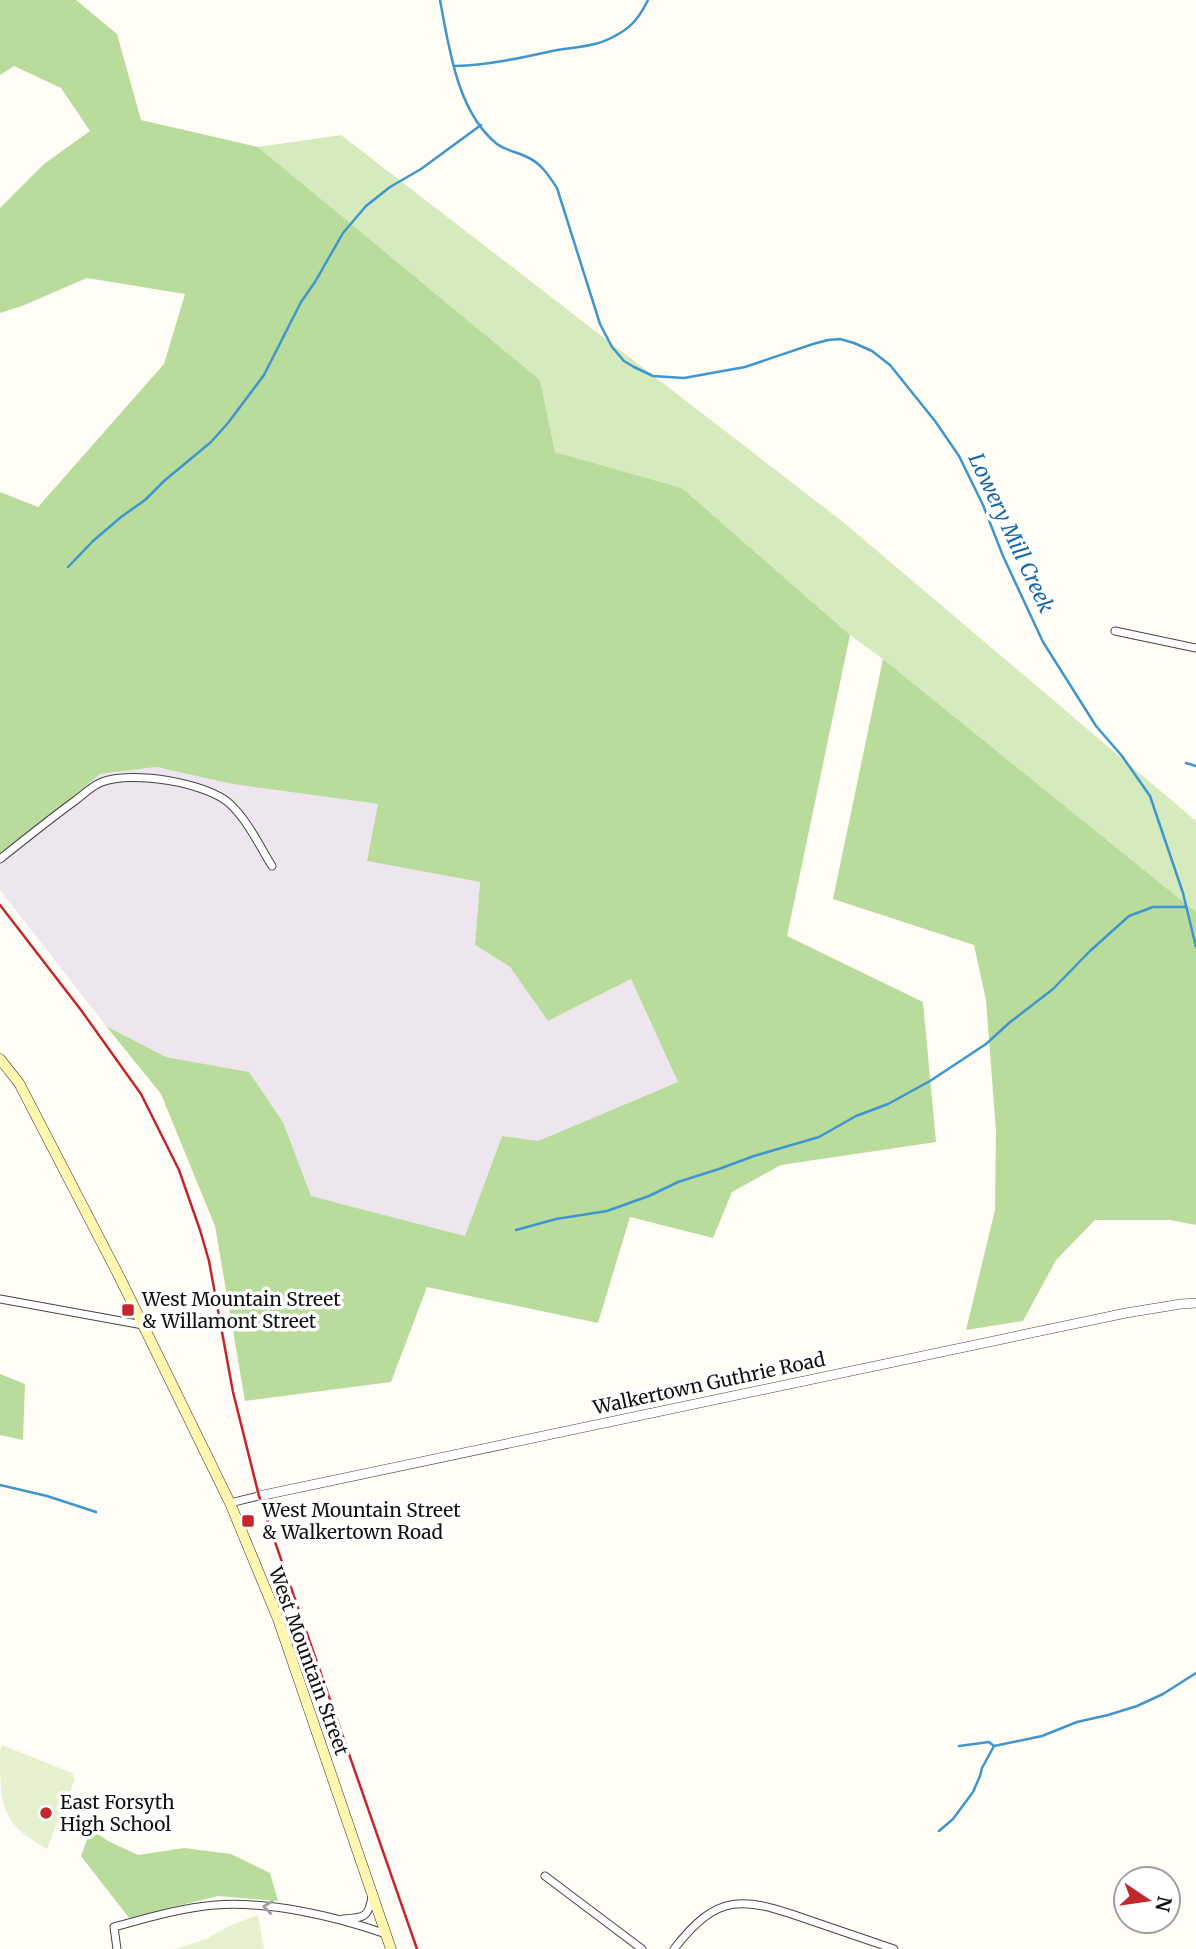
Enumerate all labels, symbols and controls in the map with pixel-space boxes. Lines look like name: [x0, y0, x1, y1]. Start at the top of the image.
water label: Lowery Mill Creek: [963, 449, 1060, 617]
place label: West Mountain Street & Willamont Street: [141, 1287, 341, 1333]
marker: West Mountain Street & Willamont Street: [120, 1302, 136, 1318]
street label: Walkertown Guthrie Road: [590, 1347, 827, 1420]
place label: West Mountain Street & Walkertown Road: [261, 1498, 461, 1544]
marker: West Mountain Street & Walkertown Road: [240, 1513, 256, 1529]
street label: West Mountain Street: [263, 1563, 354, 1759]
place label: East Forsyth High School: [60, 1790, 175, 1836]
marker: East Forsyth High School: [38, 1805, 54, 1821]
north arrow: [1112, 1865, 1182, 1935]
text: N: [1150, 1894, 1177, 1914]
one-way arrow: [262, 1900, 274, 1915]

